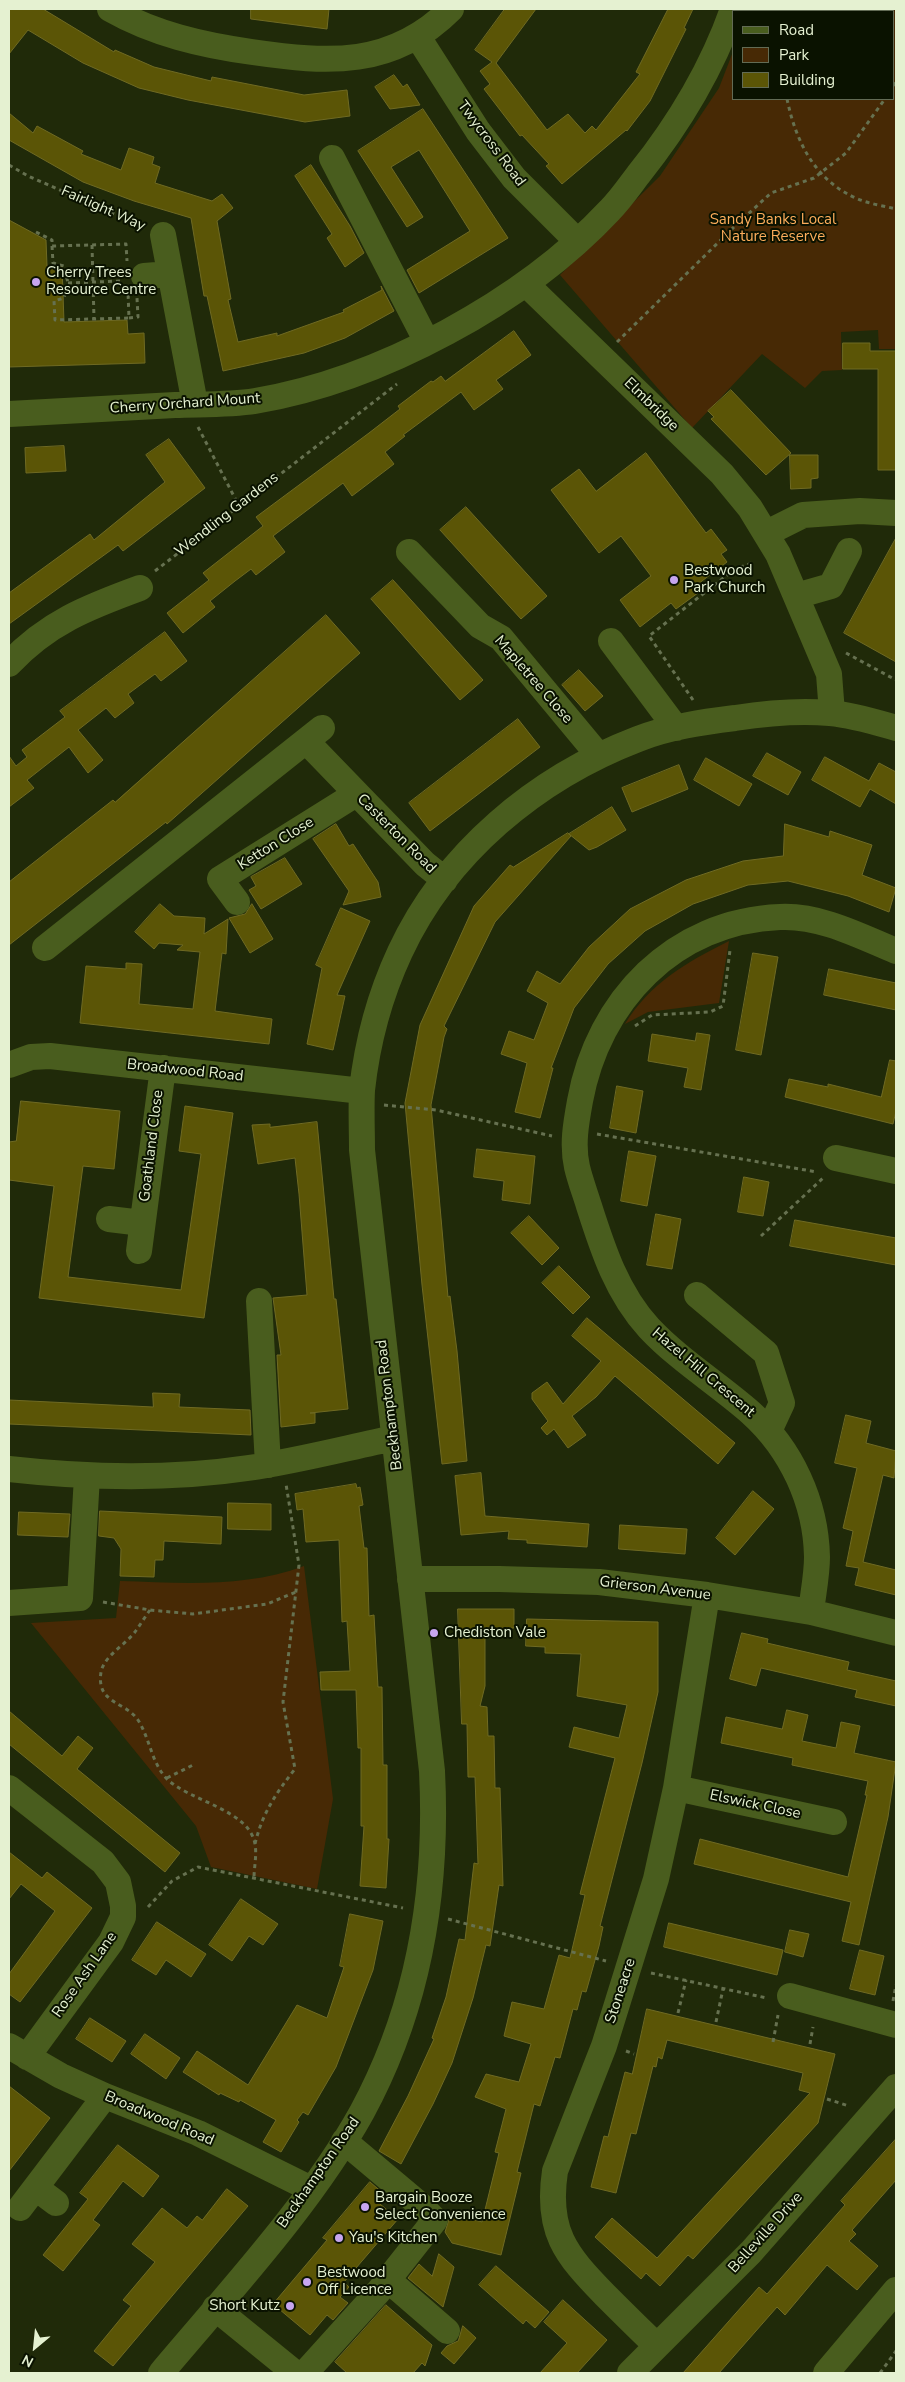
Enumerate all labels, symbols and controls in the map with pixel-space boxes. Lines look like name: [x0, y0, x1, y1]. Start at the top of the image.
legend: [732, 10, 895, 100]
text: Road: [779, 20, 814, 40]
text: Park: [779, 45, 809, 65]
text: Building: [779, 70, 835, 90]
street label: Twycross Road: [453, 98, 529, 190]
street label: Fairlight Way: [58, 182, 148, 236]
park label: Sandy Banks Local Nature Reserve: [710, 211, 836, 246]
place label: Cherry Trees Resource Centre: [46, 264, 156, 299]
marker: Cherry Trees Resource Centre: [30, 276, 42, 288]
street label: Elmbridge: [620, 375, 682, 435]
street label: Cherry Orchard Mount: [109, 390, 261, 418]
street label: Wendling Gardens: [172, 469, 282, 561]
place label: Bestwood Park Church: [684, 562, 766, 597]
marker: Bestwood Park Church: [668, 574, 680, 586]
street label: Mapletree Close: [490, 633, 576, 727]
street label: Casterton Road: [353, 791, 439, 877]
street label: Ketton Close: [235, 814, 317, 874]
street label: Broadwood Road: [126, 1056, 244, 1086]
street label: Goathland Close: [136, 1089, 168, 1203]
street label: Hazel Hill Crescent: [648, 1325, 758, 1421]
street label: Beckhampton Road: [373, 1339, 407, 1471]
street label: Grierson Avenue: [598, 1573, 712, 1605]
place label: Chediston Vale: [444, 1624, 546, 1642]
marker: Chediston Vale: [428, 1627, 440, 1639]
street label: Elswick Close: [708, 1787, 802, 1823]
street label: Rose Ash Lane: [49, 1929, 121, 2021]
street label: Stoneacre: [602, 1956, 640, 2026]
street label: Broadwood Road: [102, 2088, 216, 2150]
street label: Beckhampton Road: [274, 2114, 364, 2232]
place label: Bargain Booze Select Convenience: [375, 2189, 506, 2224]
street label: Belleville Drive: [725, 2189, 807, 2277]
marker: Bargain Booze Select Convenience: [359, 2201, 371, 2213]
place label: Yau's Kitchen: [349, 2229, 438, 2247]
marker: Yau's Kitchen: [333, 2232, 345, 2244]
place label: Bestwood Off Licence: [317, 2264, 392, 2299]
marker: Bestwood Off Licence: [301, 2276, 313, 2288]
place label: Short Kutz: [209, 2297, 280, 2315]
marker: Short Kutz: [284, 2300, 296, 2312]
north arrow: [10, 2322, 60, 2372]
text: N: [19, 2350, 37, 2372]

